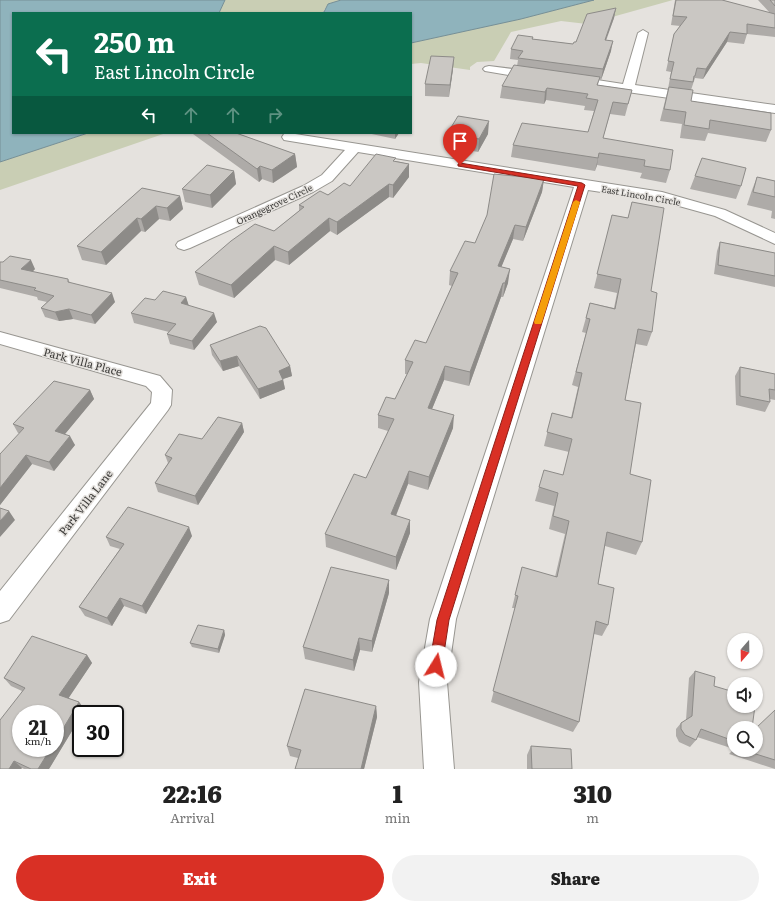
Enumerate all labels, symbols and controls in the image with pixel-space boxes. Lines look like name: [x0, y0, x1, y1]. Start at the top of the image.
text: 250 m: [94, 20, 175, 62]
icon: left: [28, 28, 80, 80]
text: East Lincoln Circle: [94, 58, 255, 85]
icon: left: [138, 104, 160, 126]
icon: ahead: [180, 104, 202, 126]
icon: ahead: [222, 104, 244, 126]
icon: right: [264, 104, 286, 126]
pin: [443, 124, 477, 165]
icon: arrive: [449, 130, 471, 152]
street label: Orangegrove Circle: [234, 180, 315, 228]
street label: East Lincoln Circle: [600, 181, 682, 209]
street label: Park Villa Place: [42, 343, 124, 379]
street label: Park Villa Lane: [54, 466, 116, 538]
north arrow: [727, 633, 763, 669]
map controls: [727, 633, 763, 757]
position arrow: [415, 645, 457, 687]
button: sound: [727, 677, 763, 713]
speed limit sign: 30: [72, 705, 124, 757]
text: 21: [28, 711, 48, 741]
button: search: [727, 721, 763, 757]
text: km/h: [25, 733, 51, 748]
text: 22:16: [163, 775, 222, 810]
text: 1: [393, 775, 403, 810]
text: 310: [573, 775, 612, 810]
text: Arrival: [170, 808, 215, 827]
text: min: [385, 808, 410, 827]
text: m: [586, 808, 599, 827]
button: Exit: [16, 855, 384, 901]
button: Share: [392, 855, 759, 901]

